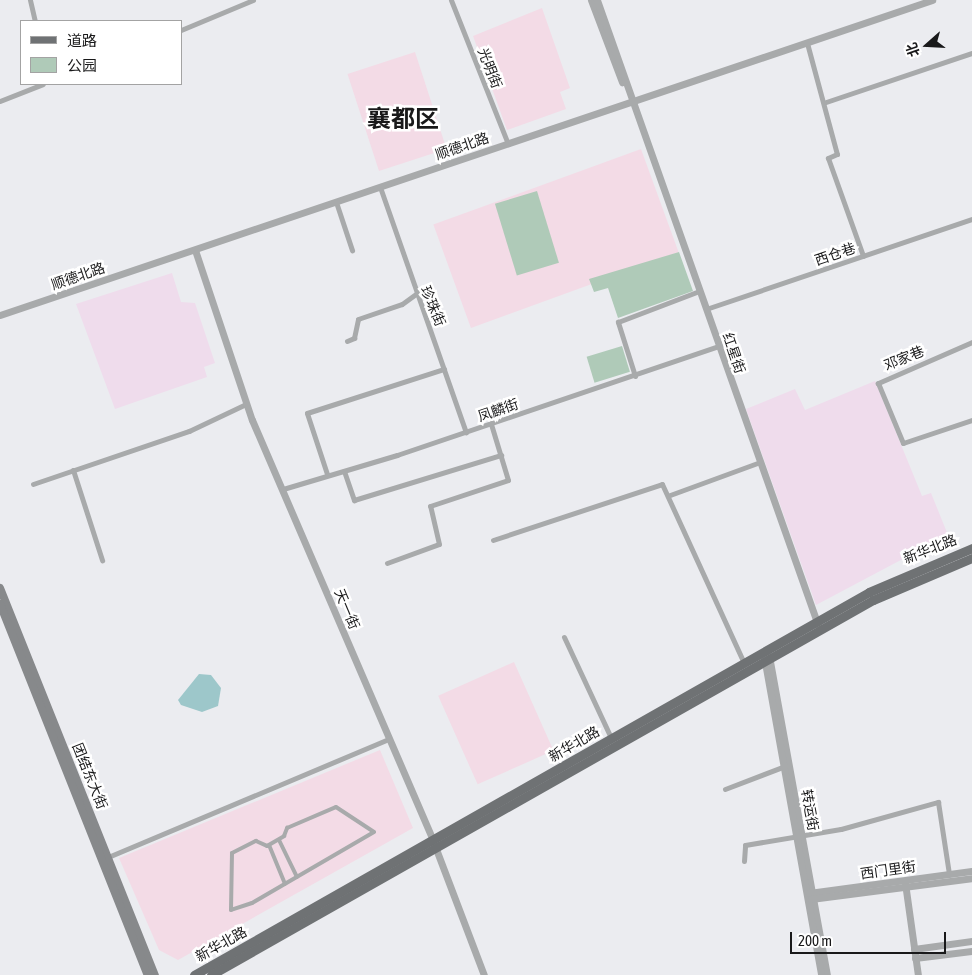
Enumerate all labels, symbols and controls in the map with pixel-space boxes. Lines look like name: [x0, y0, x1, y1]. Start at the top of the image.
legend: [20, 20, 182, 85]
north arrow: [902, 20, 952, 70]
text: 道路: [67, 32, 97, 49]
text: 北: [903, 41, 923, 59]
street label: 光明街: [475, 45, 505, 91]
text: 公园: [67, 57, 97, 74]
district label: 襄都区: [367, 105, 439, 133]
street label: 顺德北路: [433, 129, 491, 163]
street label: 西仓巷: [812, 239, 858, 269]
street label: 顺德北路: [49, 259, 107, 293]
street label: 珍珠街: [417, 283, 449, 329]
street label: 红星街: [719, 330, 749, 376]
street label: 邓家巷: [881, 342, 927, 374]
street label: 凤麟街: [475, 395, 521, 425]
street label: 新华北路: [901, 531, 959, 567]
street label: 天一街: [331, 586, 363, 632]
street label: 新华北路: [546, 723, 602, 765]
street label: 团结东大街: [69, 740, 111, 812]
street label: 转运街: [798, 788, 822, 832]
street label: 西门里街: [859, 858, 917, 882]
scale bar: [792, 922, 948, 954]
street label: 新华北路: [192, 923, 250, 965]
text: 200 m: [798, 932, 832, 949]

